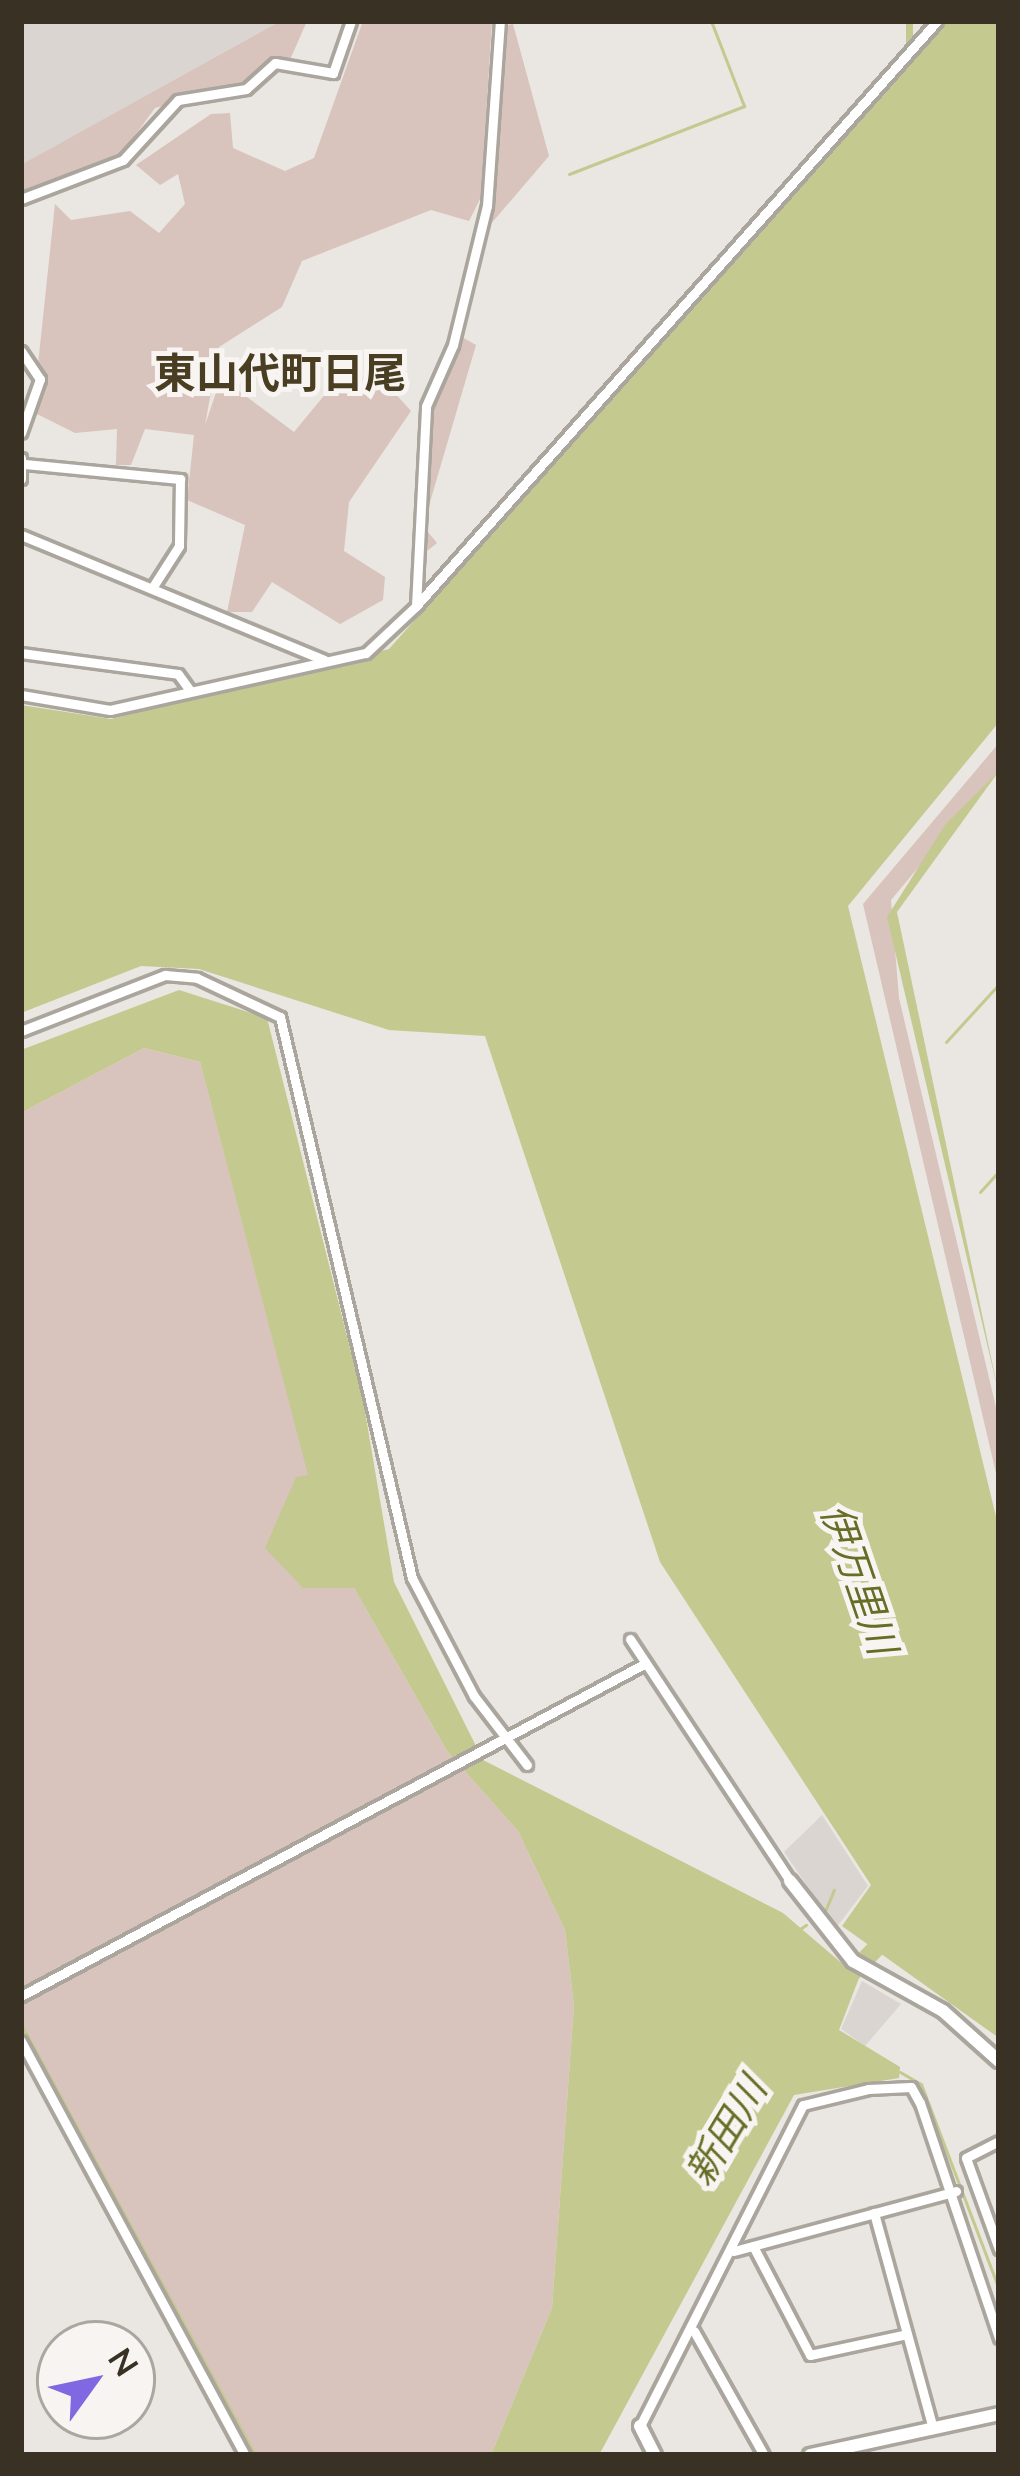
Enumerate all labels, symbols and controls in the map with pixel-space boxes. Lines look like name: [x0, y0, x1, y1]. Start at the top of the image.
district label: 東山代町日尾: [154, 348, 406, 398]
water label: 伊万里川: [811, 1498, 907, 1660]
water label: 新田川: [676, 2069, 776, 2193]
north arrow: [36, 2320, 156, 2440]
text: N: [100, 2340, 148, 2383]

